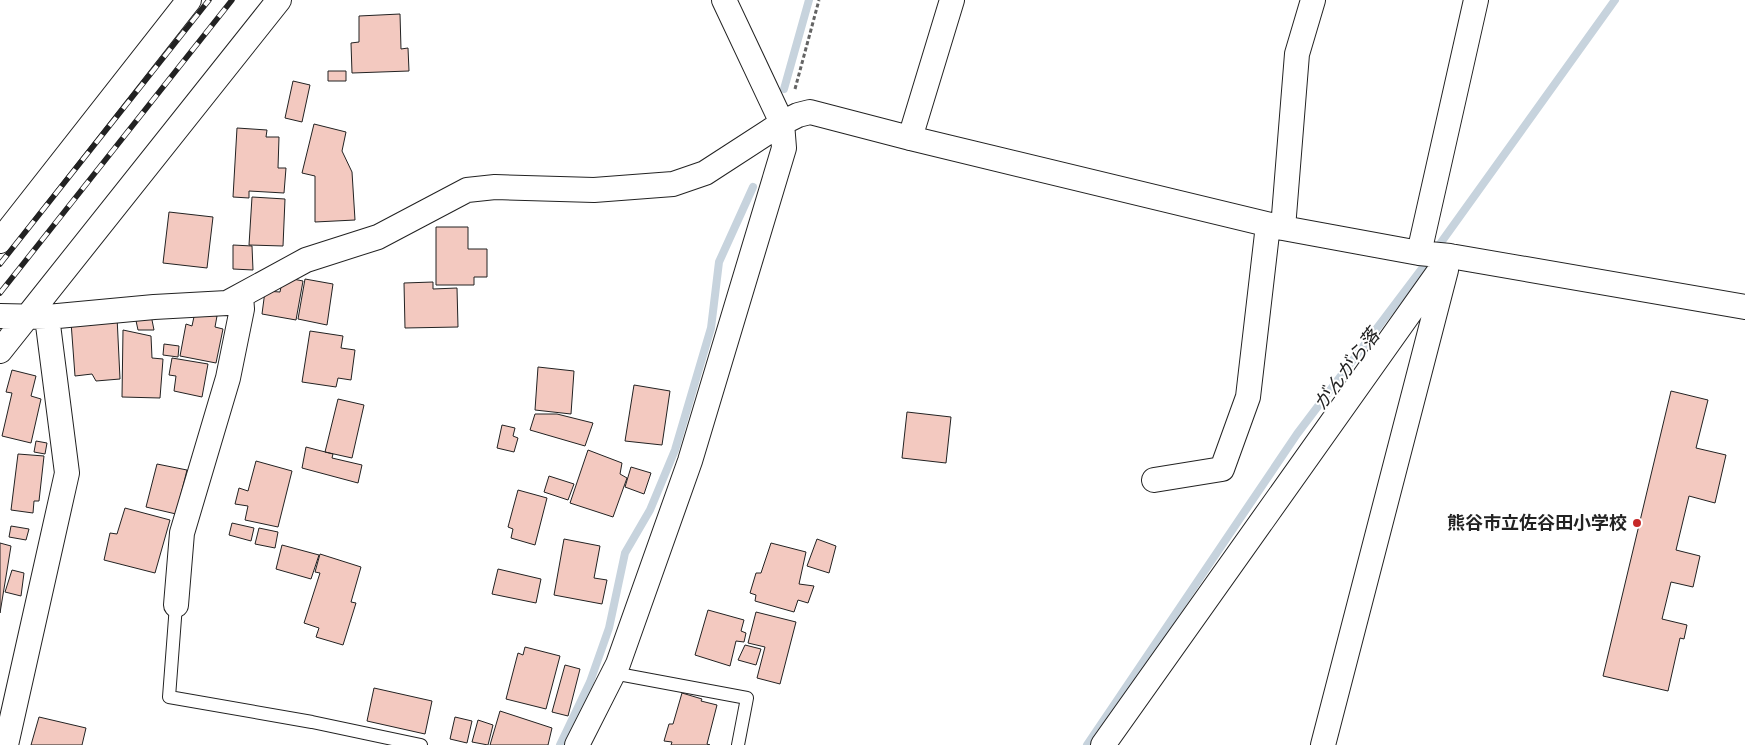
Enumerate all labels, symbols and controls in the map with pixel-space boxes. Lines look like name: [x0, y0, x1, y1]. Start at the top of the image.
water label: がんがら落: [1308, 321, 1386, 414]
place label: 熊谷市立佐谷田小学校: [1447, 511, 1627, 534]
marker: 熊谷市立佐谷田小学校: [1631, 517, 1643, 529]

